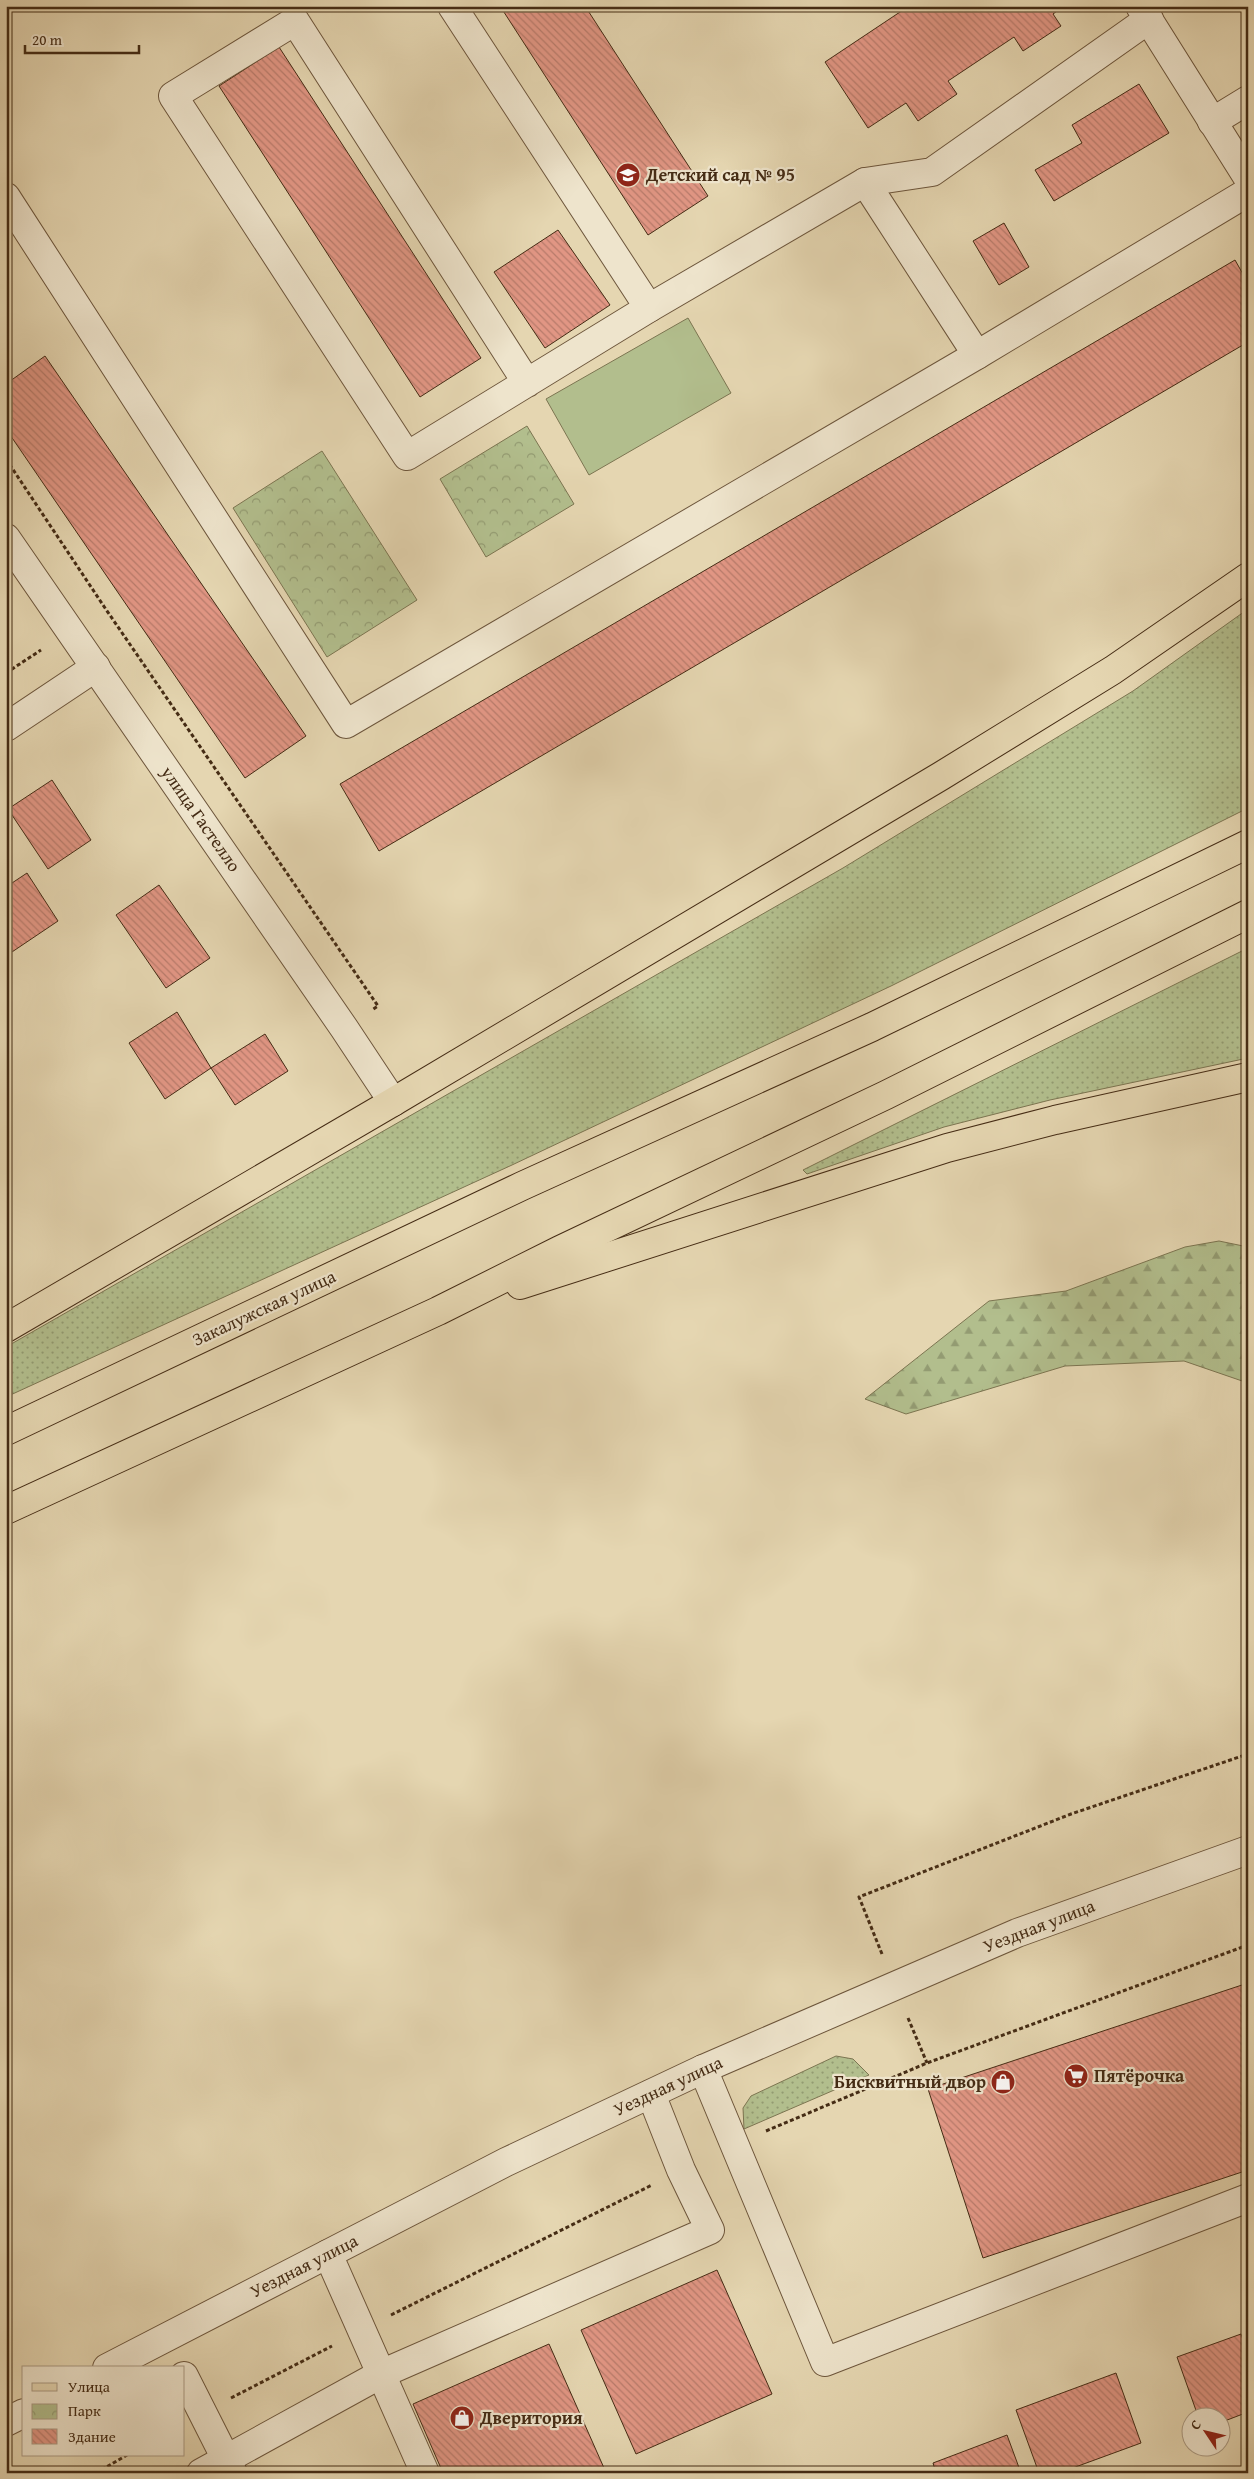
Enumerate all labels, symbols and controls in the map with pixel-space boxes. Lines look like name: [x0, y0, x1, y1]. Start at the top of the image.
scale bar: [25, 22, 139, 54]
text: 20 m: [32, 29, 63, 50]
place label: Детский сад № 95: [645, 161, 795, 188]
school or university icon: Детский сад № 95: [615, 162, 641, 188]
street label: улица Гастелло: [154, 759, 248, 877]
street label: Закалужская улица: [187, 1262, 340, 1353]
street label: Уездная улица: [979, 1892, 1099, 1959]
street label: Уездная улица: [609, 2048, 727, 2123]
place label: Пятёрочка: [1094, 2062, 1185, 2089]
supermarket icon: Пятёрочка: [1063, 2063, 1089, 2089]
place label: Бисквитный двор: [834, 2068, 986, 2095]
shop icon: Бисквитный двор: [990, 2069, 1016, 2095]
street label: Уездная улица: [245, 2227, 363, 2304]
legend: [22, 2366, 185, 2456]
text: Улица: [68, 2376, 111, 2397]
text: Парк: [68, 2400, 101, 2421]
place label: Дверитория: [479, 2404, 583, 2431]
shop icon: Дверитория: [449, 2405, 475, 2431]
north arrow: [1182, 2406, 1232, 2456]
text: С: [1185, 2415, 1206, 2434]
text: Здание: [68, 2426, 116, 2447]

